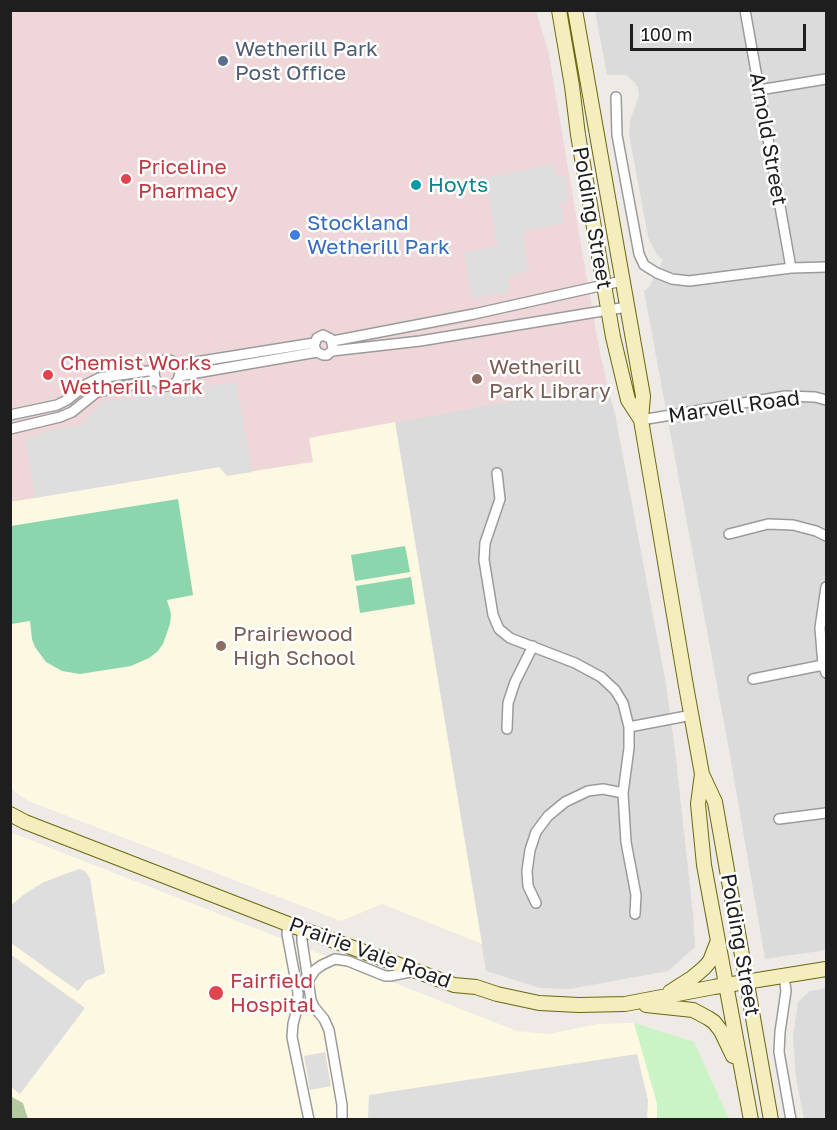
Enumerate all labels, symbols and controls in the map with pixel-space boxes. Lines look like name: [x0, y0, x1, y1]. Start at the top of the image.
scale bar: [633, 12, 808, 50]
text: 100 m: [641, 23, 692, 45]
place label: Wetherill Park Post Office: [235, 36, 378, 86]
marker: Wetherill Park Post Office: [216, 54, 230, 68]
street label: Arnold Street: [744, 71, 792, 207]
street label: Polding Street: [567, 145, 617, 291]
place label: Priceline Pharmacy: [138, 154, 238, 204]
marker: Priceline Pharmacy: [119, 172, 133, 186]
place label: Hoyts: [428, 172, 488, 198]
marker: Hoyts: [409, 178, 423, 192]
place label: Stockland Wetherill Park: [307, 210, 450, 260]
marker: Stockland Wetherill Park: [288, 228, 302, 242]
place label: Chemist Works Wetherill Park: [60, 350, 211, 400]
place label: Wetherill Park Library: [489, 354, 611, 404]
marker: Chemist Works Wetherill Park: [41, 368, 55, 382]
marker: Wetherill Park Library: [470, 372, 484, 386]
street label: Marvell Road: [667, 385, 801, 429]
place label: Prairiewood High School: [233, 621, 355, 671]
marker: Prairiewood High School: [214, 639, 228, 653]
street label: Polding Street: [715, 872, 765, 1018]
street label: Prairie Vale Road: [286, 912, 454, 994]
place label: Fairfield Hospital: [230, 968, 315, 1018]
marker: Fairfield Hospital: [207, 984, 225, 1002]

